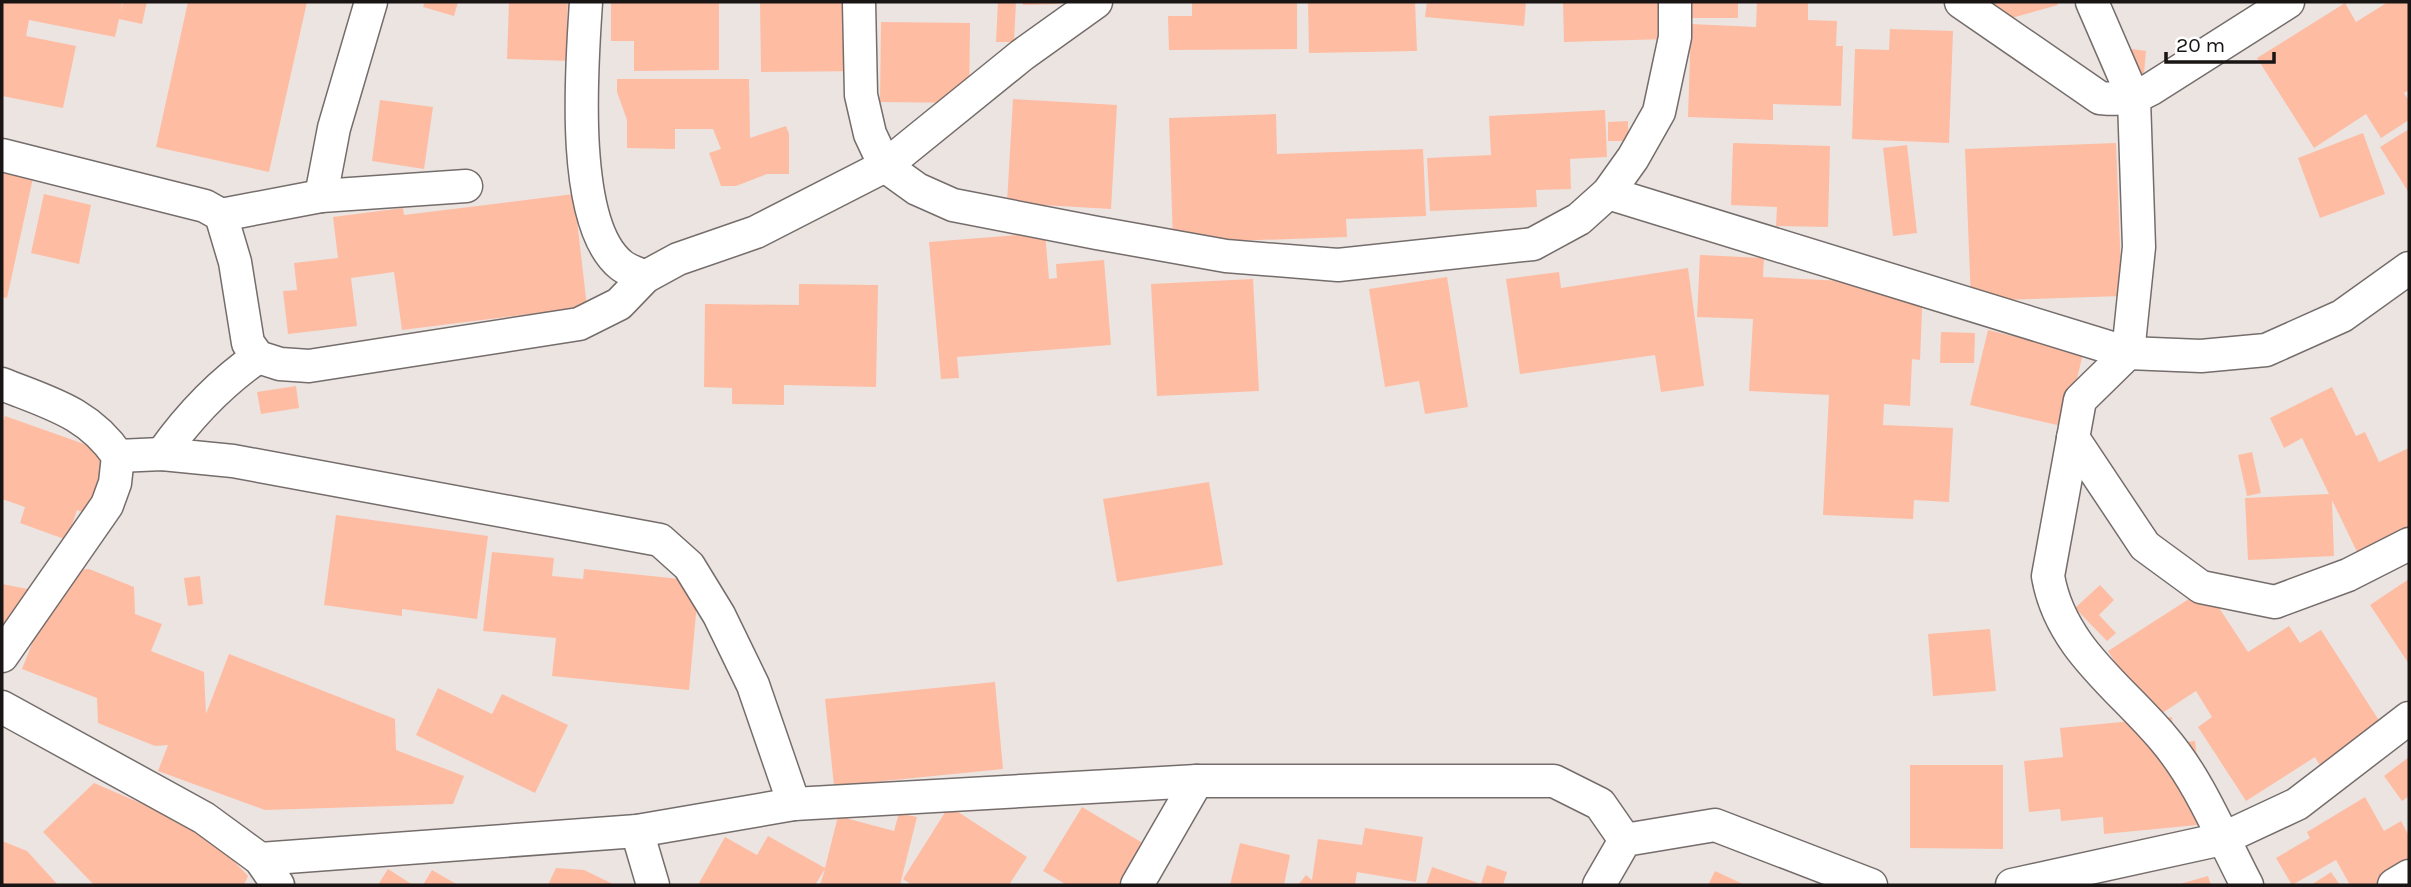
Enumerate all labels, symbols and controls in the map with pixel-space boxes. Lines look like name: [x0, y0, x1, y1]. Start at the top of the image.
scale bar: [2166, 21, 2274, 65]
text: 20 m: [2176, 33, 2225, 57]

